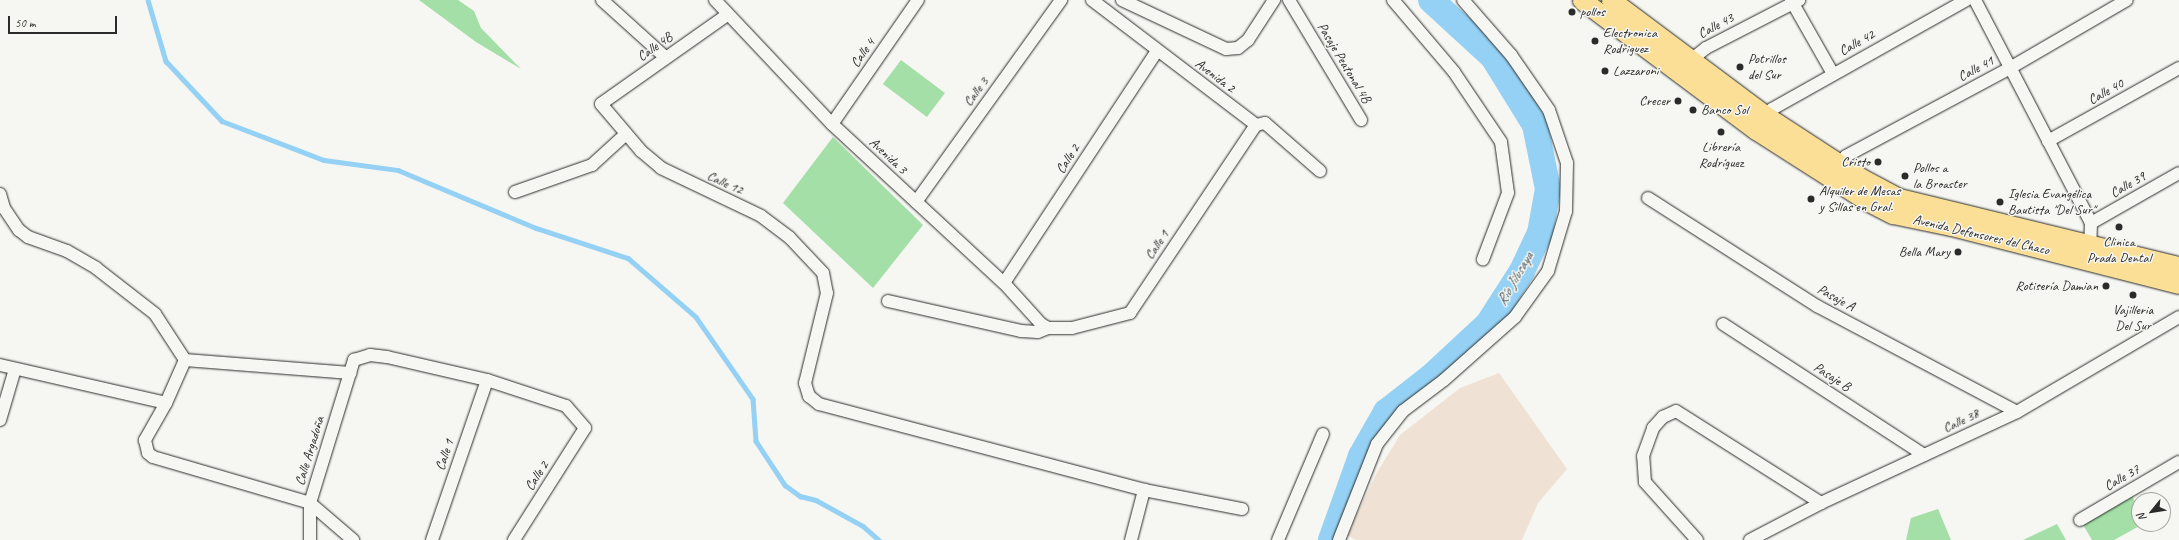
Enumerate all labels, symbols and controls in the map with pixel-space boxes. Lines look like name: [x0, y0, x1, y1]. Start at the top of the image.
place label: pollos: [1580, 4, 1605, 20]
marker: pollos: [1567, 7, 1577, 17]
scale bar: [10, 8, 119, 34]
street label: Calle 43: [1695, 10, 1737, 42]
text: 50 m: [15, 15, 35, 31]
street label: Pasaje Peatonal 4B: [1313, 20, 1375, 106]
place label: Electronica Rodriguez: [1603, 25, 1657, 58]
street label: Calle 42: [1836, 26, 1878, 60]
street label: Calle 4B: [634, 29, 676, 65]
street label: Calle 4: [847, 35, 879, 71]
marker: Electronica Rodriguez: [1590, 36, 1600, 46]
place label: Potrillos del Sur: [1748, 51, 1786, 84]
street label: Calle 41: [1955, 53, 1997, 85]
street label: Avenida 2: [1192, 55, 1238, 97]
marker: Potrillos del Sur: [1735, 62, 1745, 72]
place label: Lazzaroni: [1613, 63, 1658, 79]
marker: Lazzaroni: [1600, 66, 1610, 76]
street label: Calle 3: [960, 74, 992, 110]
street label: Calle 40: [2085, 75, 2127, 109]
place label: Crecer: [1639, 93, 1670, 109]
marker: Crecer: [1673, 96, 1683, 106]
place label: Banco Sol: [1701, 102, 1748, 118]
marker: Banco Sol: [1688, 105, 1698, 115]
marker: Librería Rodríguez: [1716, 127, 1726, 137]
street label: Avenida 3: [865, 134, 911, 178]
place label: Librería Rodríguez: [1699, 139, 1743, 172]
street label: Calle 2: [1052, 141, 1084, 177]
place label: Cristo: [1841, 154, 1870, 170]
marker: Cristo: [1873, 157, 1883, 167]
place label: Pollos a la Broaster: [1913, 160, 1967, 192]
street label: Calle 12: [704, 167, 746, 199]
street label: Calle 39: [2107, 168, 2149, 202]
marker: Pollos a la Broaster: [1900, 171, 1910, 181]
place label: Alquiler de Mesas y Sillas en Gral.: [1819, 183, 1900, 216]
place label: Iglesia Evangélica Bautista "Del Sur": [2008, 186, 2095, 218]
marker: Alquiler de Mesas y Sillas en Gral.: [1806, 194, 1816, 204]
marker: Iglesia Evangélica Bautista "Del Sur": [1995, 197, 2005, 207]
street label: Avenida Defensores del Chaco: [1911, 211, 2051, 259]
marker: Clinica Prada Dental: [2114, 222, 2124, 232]
street label: Calle 1: [1141, 227, 1173, 263]
place label: Clinica Prada Dental: [2087, 234, 2151, 266]
place label: Bella Mary: [1898, 244, 1950, 260]
marker: Bella Mary: [1953, 247, 1963, 257]
water label: Río Jilusaya: [1493, 249, 1537, 309]
place label: Rotisería Damian: [2015, 278, 2098, 294]
street label: Pasaje A: [1814, 281, 1858, 315]
marker: Rotisería Damian: [2101, 281, 2111, 291]
marker: Vajilleria Del Sur: [2128, 290, 2138, 300]
place label: Vajilleria Del Sur: [2113, 302, 2153, 334]
street label: Pasaje B: [1810, 359, 1854, 395]
street label: Calle 38: [1940, 405, 1982, 437]
street label: Calle Argadoña: [292, 414, 328, 488]
street label: Calle 1: [432, 437, 458, 473]
street label: Calle 2: [521, 458, 553, 494]
street label: Calle 37: [2101, 461, 2143, 495]
north arrow: [2131, 492, 2171, 532]
text: N: [2134, 511, 2149, 524]

